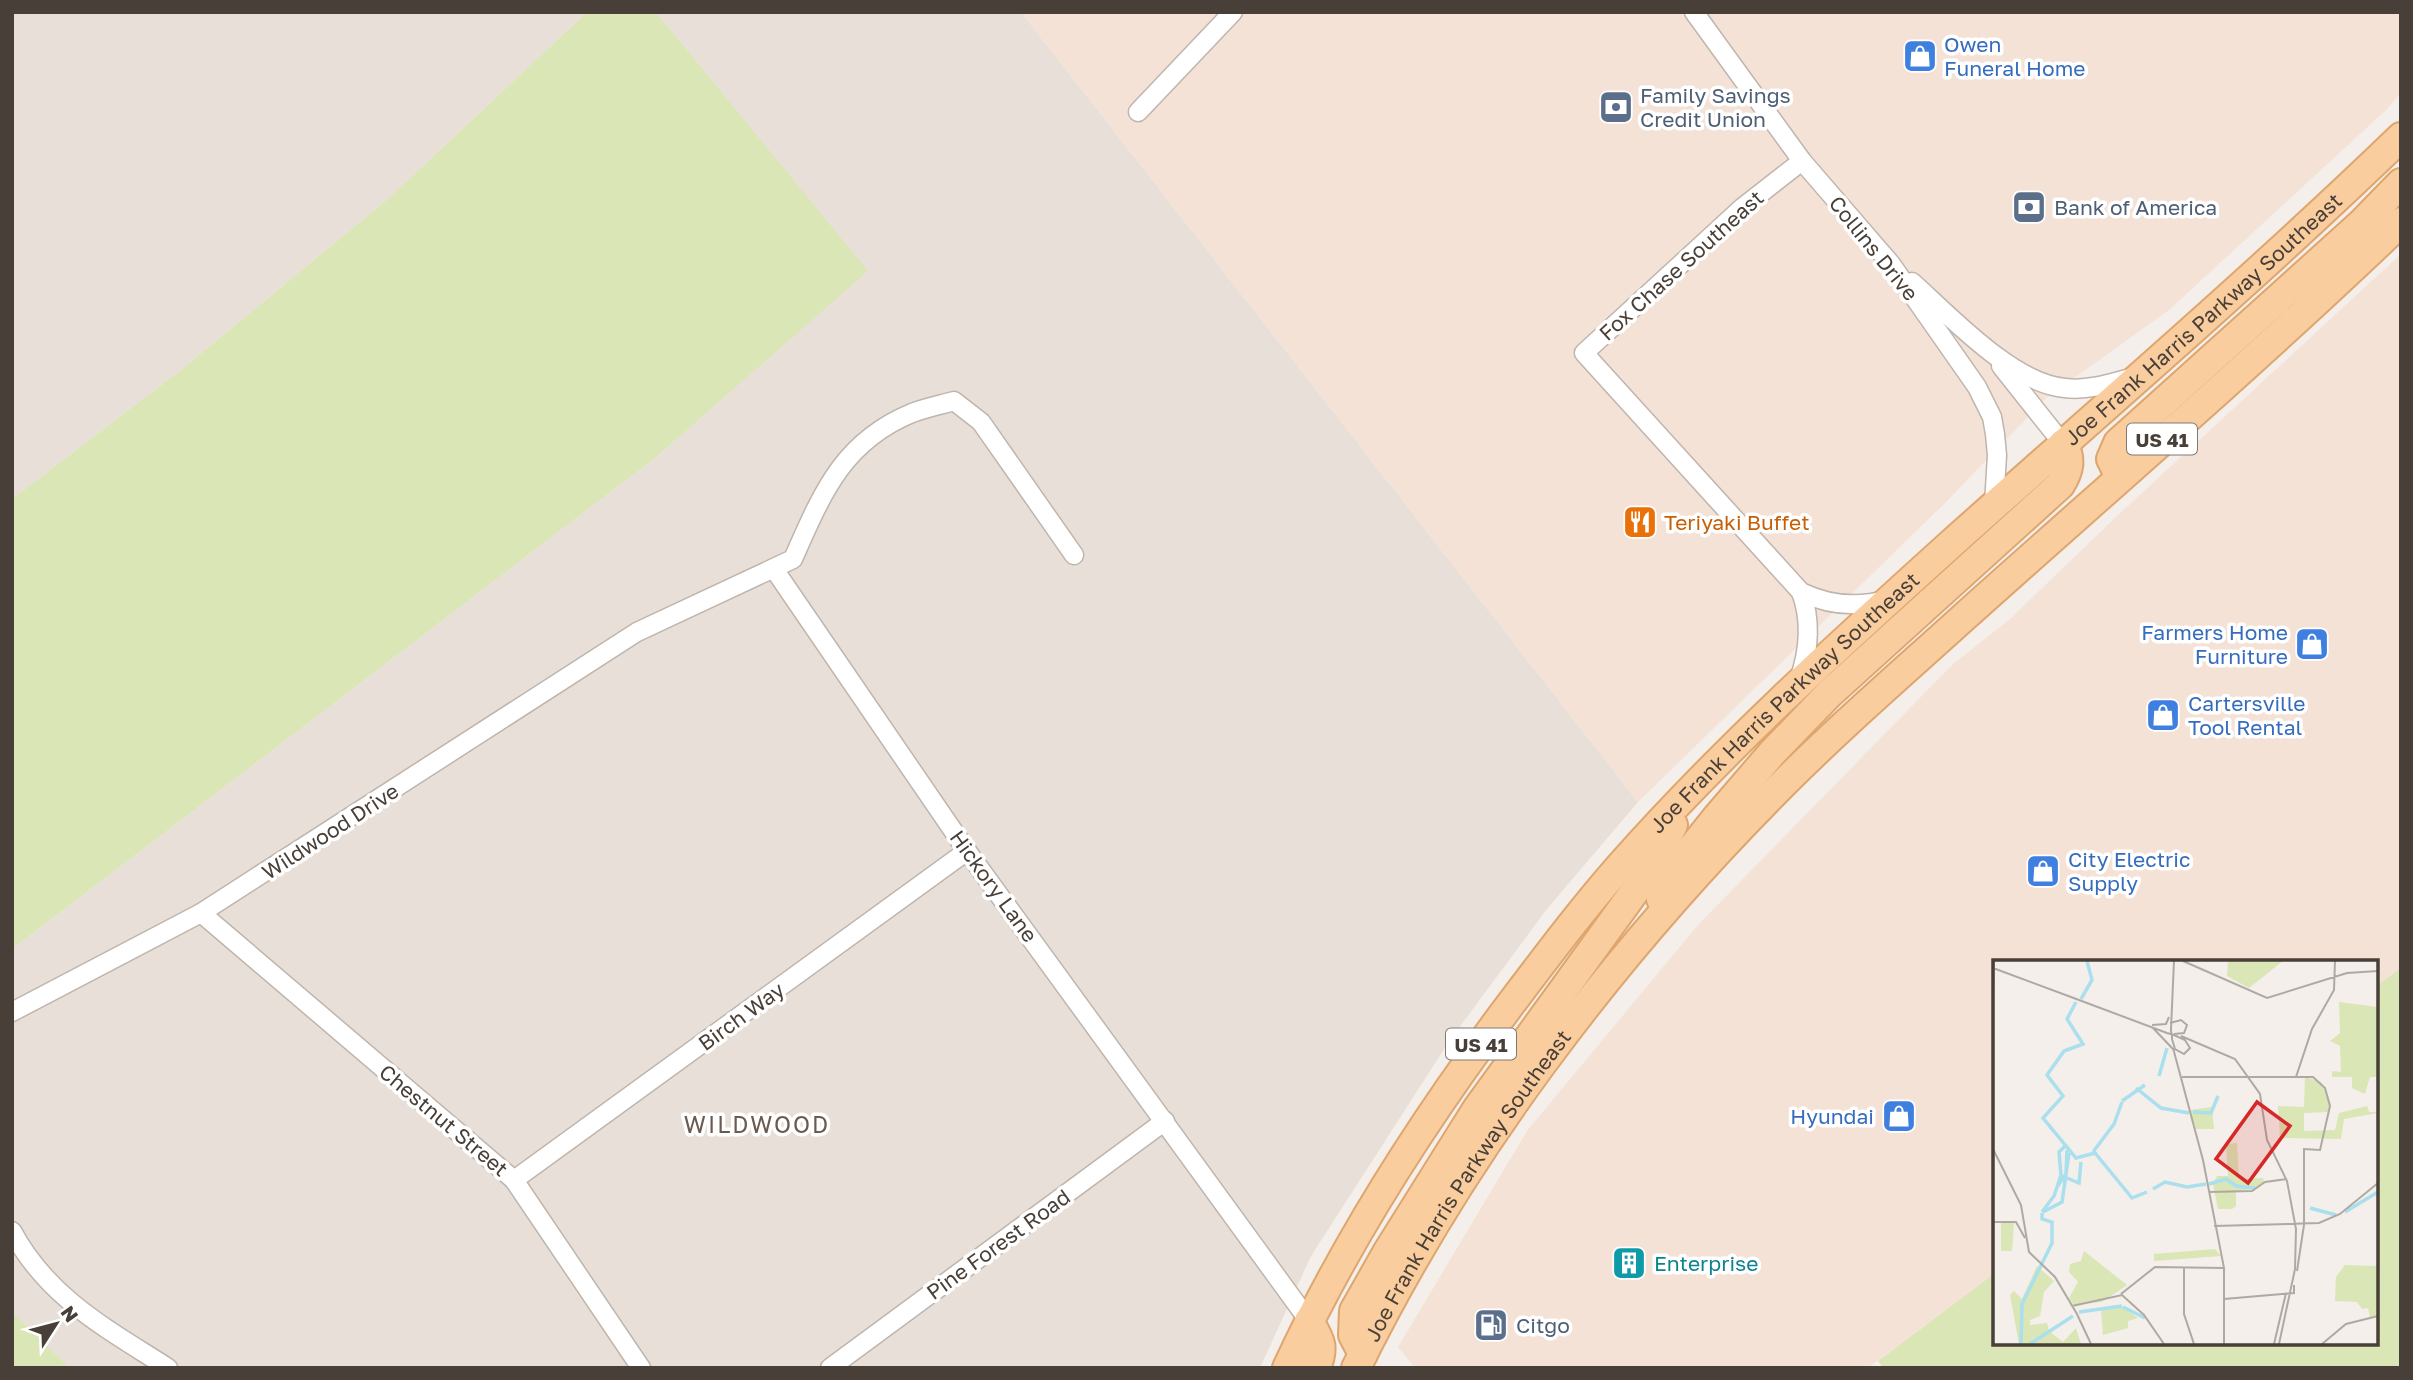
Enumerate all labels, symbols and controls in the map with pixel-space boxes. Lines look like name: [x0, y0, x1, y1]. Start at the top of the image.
place label: Owen Funeral Home: [1944, 31, 2085, 81]
shop icon: Owen Funeral Home: [1901, 37, 1939, 75]
place label: Family Savings Credit Union: [1640, 82, 1791, 132]
bank icon: Family Savings Credit Union: [1597, 88, 1635, 126]
street label: Fox Chase Southeast: [1593, 184, 1769, 346]
street label: Joe Frank Harris Parkway Southeast: [2058, 187, 2347, 451]
bank icon: Bank of America: [2010, 188, 2048, 226]
street label: Collins Drive: [1824, 190, 1924, 306]
place label: Bank of America: [2054, 194, 2217, 220]
road number: US 41: [2127, 424, 2197, 454]
restaurant icon: Teriyaki Buffet: [1621, 503, 1659, 541]
place label: Teriyaki Buffet: [1664, 509, 1810, 535]
street label: Joe Frank Harris Parkway Southeast: [1644, 566, 1924, 838]
place label: Farmers Home Furniture: [2141, 619, 2288, 669]
shop icon: Farmers Home Furniture: [2293, 625, 2331, 663]
place label: Cartersville Tool Rental: [2188, 690, 2305, 740]
shop icon: Cartersville Tool Rental: [2144, 696, 2182, 734]
street label: Wildwood Drive: [257, 777, 403, 885]
street label: Hickory Lane: [945, 825, 1043, 947]
place label: City Electric Supply: [2068, 846, 2190, 896]
shop icon: City Electric Supply: [2024, 852, 2062, 890]
inset map: [1993, 960, 2378, 1345]
street label: Birch Way: [693, 976, 789, 1056]
street label: Joe Frank Harris Parkway Southeast: [1359, 1024, 1576, 1346]
road number: US 41: [1446, 1028, 1516, 1060]
street label: Chestnut Street: [374, 1059, 514, 1181]
shop icon: Hyundai: [1880, 1097, 1918, 1135]
place label: Hyundai: [1790, 1103, 1874, 1129]
district label: WILDWOOD: [684, 1110, 830, 1138]
street label: Pine Forest Road: [921, 1183, 1075, 1305]
building icon: Enterprise: [1610, 1244, 1648, 1282]
place label: Enterprise: [1654, 1250, 1758, 1276]
north arrow: [21, 1289, 91, 1359]
text: N: [57, 1301, 84, 1326]
fuel station icon: Citgo: [1472, 1306, 1510, 1344]
place label: Citgo: [1516, 1312, 1570, 1338]

